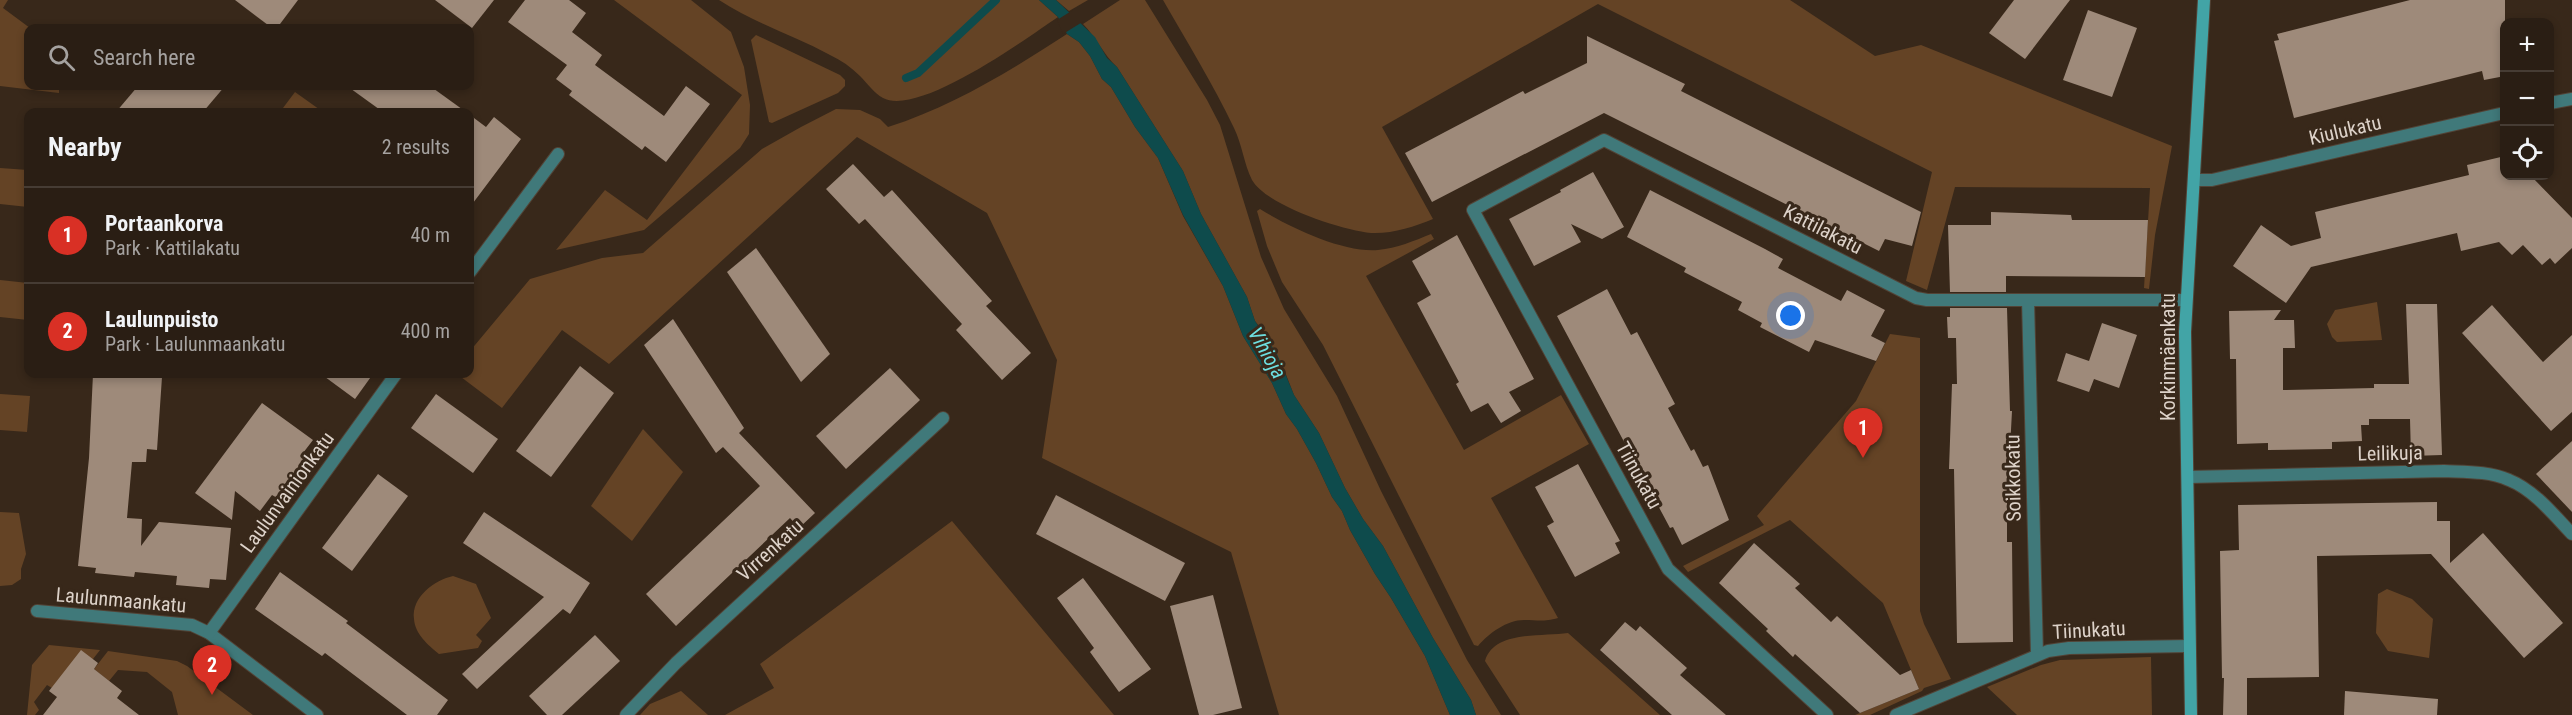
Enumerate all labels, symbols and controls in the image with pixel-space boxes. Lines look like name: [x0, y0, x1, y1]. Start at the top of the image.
map controls: [2500, 18, 2554, 180]
button: +: [2500, 18, 2554, 72]
search box: [24, 24, 474, 90]
icon: search: [45, 41, 78, 74]
text: Search here: [93, 45, 195, 70]
button: −: [2500, 72, 2554, 126]
street label: Kiulukatu: [2306, 110, 2384, 150]
button: locate: [2500, 126, 2554, 180]
text: Nearby: [48, 132, 122, 162]
text: 2 results: [382, 135, 450, 159]
street label: Kattilakatu: [1780, 199, 1866, 259]
text: Portaankorva: [105, 211, 223, 236]
text: 1: [62, 223, 73, 247]
text: 40 m: [411, 223, 450, 247]
text: Park · Kattilakatu: [105, 236, 240, 260]
street label: Korkinmäenkatu: [2156, 293, 2180, 421]
your location: [1776, 301, 1805, 330]
text: Laulunpuisto: [105, 307, 219, 332]
text: 2: [62, 319, 73, 343]
text: 400 m: [401, 319, 450, 343]
water label: Vihioja: [1243, 323, 1291, 383]
text: Park · Laulunmaankatu: [105, 332, 286, 356]
pin: 1: [1844, 408, 1882, 458]
street label: Laulunvainionkatu: [235, 427, 339, 557]
street label: Soikkokatu: [2000, 434, 2026, 522]
street label: Tiinukatu: [1611, 437, 1667, 513]
street label: Leilikuja: [2357, 440, 2423, 466]
street label: Virrenkatu: [732, 514, 808, 586]
street label: Laulunmaankatu: [55, 582, 187, 618]
street label: Tiinukatu: [2052, 616, 2126, 644]
pin: 2: [192, 646, 232, 695]

